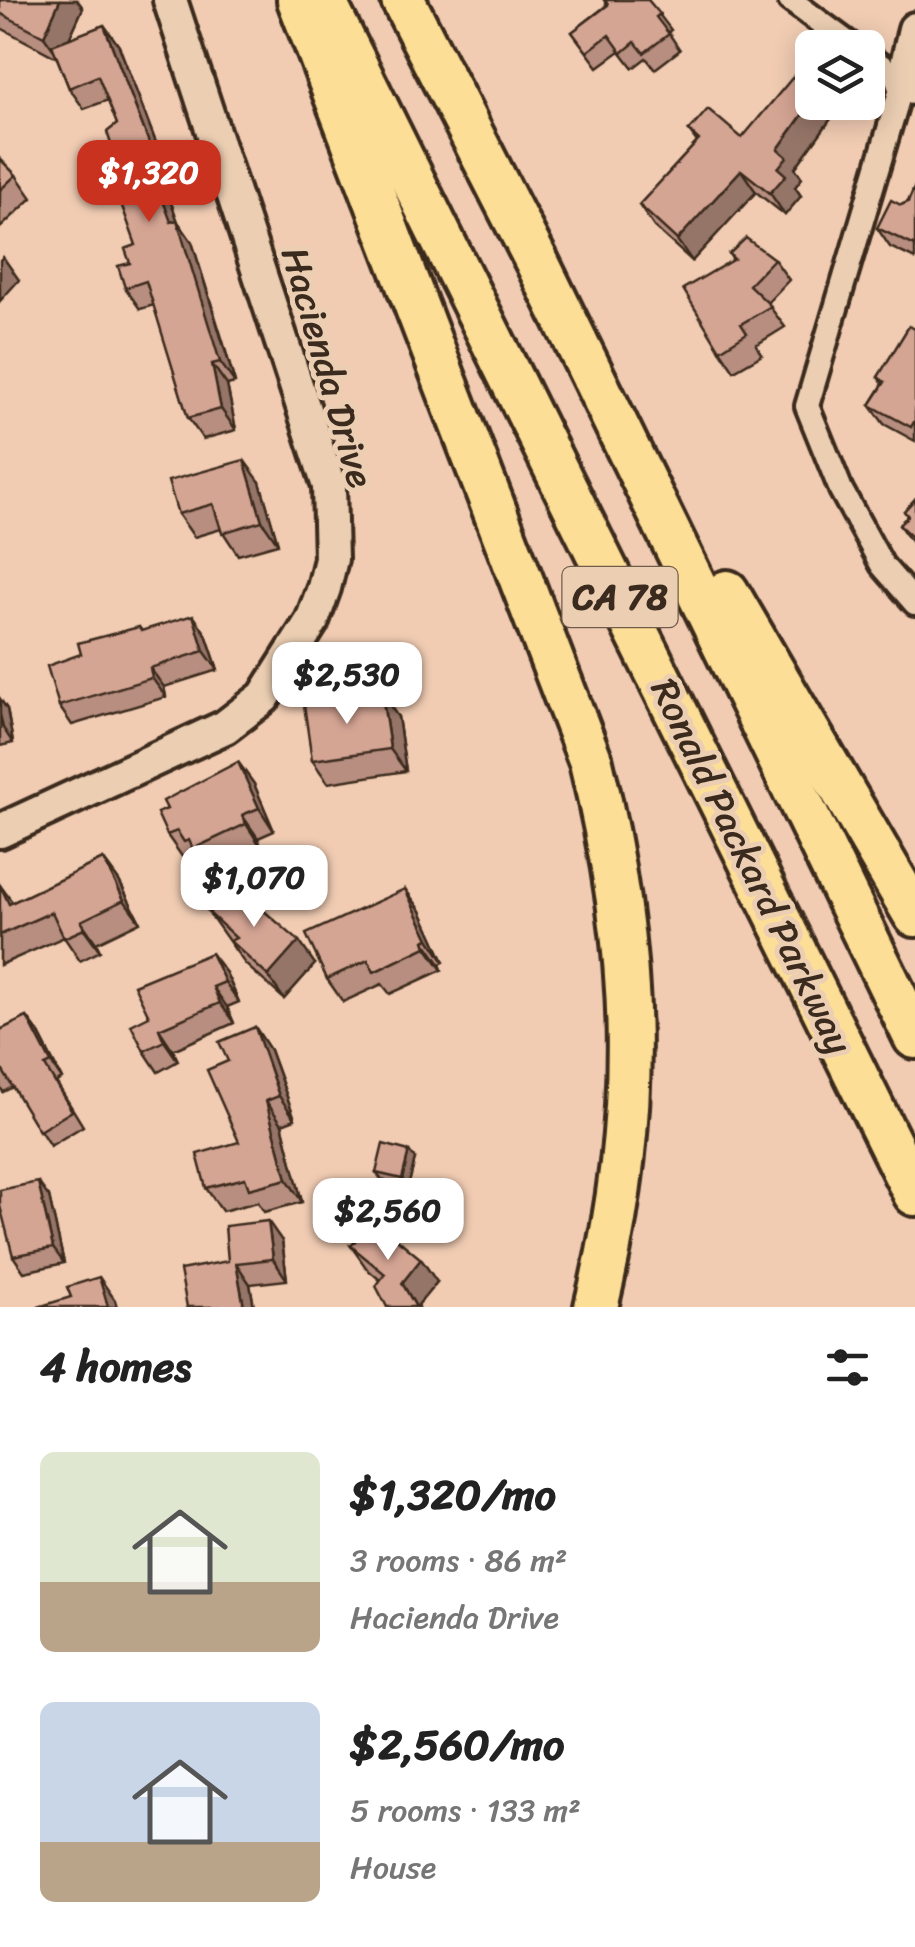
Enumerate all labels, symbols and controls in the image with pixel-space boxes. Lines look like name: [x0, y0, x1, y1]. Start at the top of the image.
map controls: [795, 30, 885, 120]
button: layers: [795, 30, 885, 120]
pin: $1,320: [68, 140, 230, 225]
text: $1,320: [99, 144, 199, 201]
street label: Hacienda Drive: [261, 239, 394, 496]
road number: CA 78: [562, 567, 678, 627]
pin: $2,530: [266, 642, 428, 727]
text: $2,530: [294, 646, 400, 703]
street label: Ronald Packard Parkway: [631, 667, 872, 1066]
pin: $1,070: [173, 845, 335, 930]
text: $1,070: [203, 849, 305, 906]
pin: $2,560: [307, 1178, 469, 1263]
text: $2,560: [335, 1182, 441, 1239]
text: 4 homes: [40, 1330, 192, 1404]
icon: filters: [820, 1340, 875, 1395]
text: $1,320/mo: [350, 1458, 556, 1532]
icon: home: [120, 1492, 240, 1612]
text: 3 rooms · 86 m²: [350, 1532, 567, 1589]
text: Hacienda Drive: [350, 1589, 559, 1646]
text: $2,560/mo: [350, 1708, 564, 1782]
icon: home: [120, 1742, 240, 1862]
text: 5 rooms · 133 m²: [350, 1782, 581, 1839]
text: House: [350, 1839, 436, 1896]

